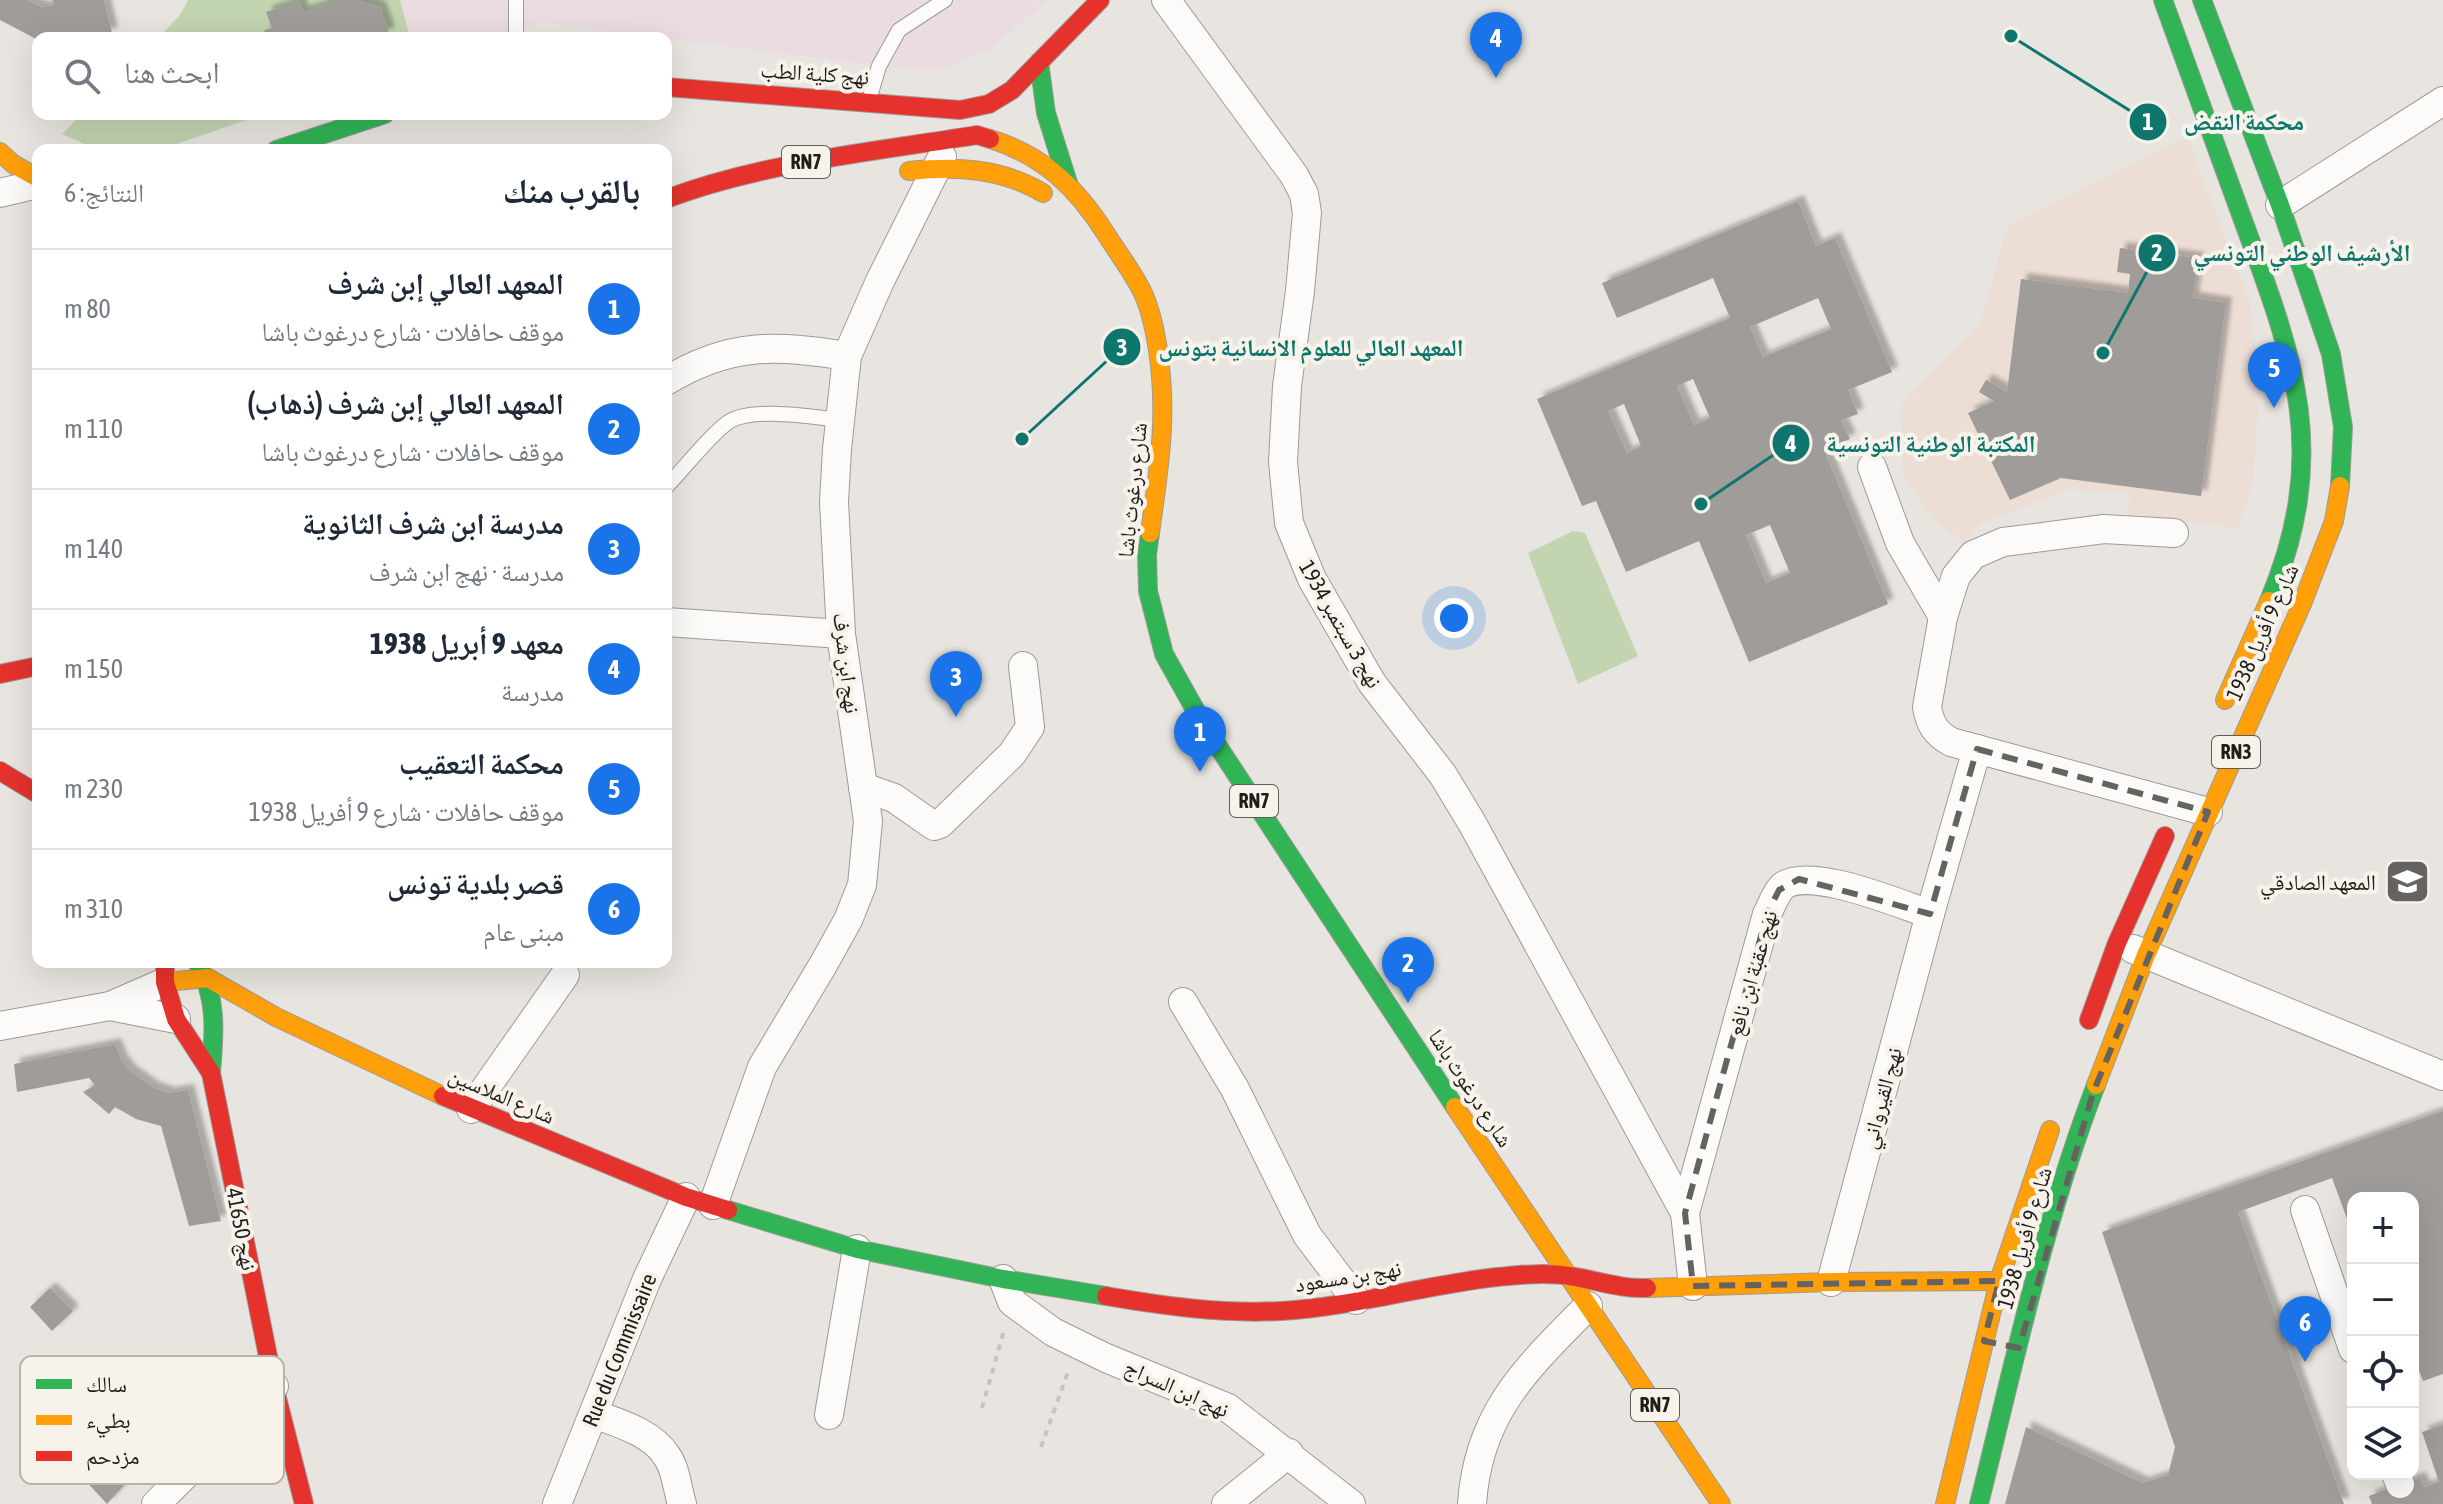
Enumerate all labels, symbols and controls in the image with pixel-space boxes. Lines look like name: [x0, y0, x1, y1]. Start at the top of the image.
pin: 4: [1470, 12, 1522, 78]
search box: [32, 32, 672, 120]
icon: search: [60, 54, 104, 98]
text: ابحث هنا: [124, 55, 220, 89]
street label: نهج كلية الطب: [760, 56, 870, 91]
callout: محكمة النقض: [2128, 98, 2320, 146]
text: 1: [2142, 108, 2154, 135]
text: محكمة النقض: [2184, 108, 2304, 136]
road number: RN7: [782, 146, 830, 178]
text: بالقرب منك: [503, 171, 640, 210]
text: النتائج: 6: [64, 178, 144, 208]
callout: الأرشيف الوطني التونسي: [2137, 229, 2427, 277]
text: 2: [2151, 239, 2163, 266]
text: الأرشيف الوطني التونسي: [2193, 239, 2411, 272]
text: المعهد العالي إبن شرف: [327, 266, 564, 300]
text: 80 m: [64, 294, 111, 324]
text: 1: [608, 294, 620, 324]
text: موقف حافلات · شارع درغوث باشا: [261, 317, 564, 347]
callout: المعهد العالي للعلوم الانسانية بتونس: [1102, 323, 1479, 371]
text: 3: [1116, 334, 1128, 361]
text: المعهد العالي للعلوم الانسانية بتونس: [1158, 334, 1464, 367]
pin: 5: [2248, 342, 2300, 408]
text: المعهد العالي إبن شرف (ذهاب): [247, 386, 564, 420]
text: 110 m: [64, 414, 123, 444]
text: 2: [608, 414, 620, 444]
callout: المكتبة الوطنية التونسية: [1771, 419, 2052, 467]
street label: شارع درغوث باشا: [1112, 421, 1153, 559]
text: 4: [1784, 430, 1797, 457]
text: المكتبة الوطنية التونسية: [1826, 430, 2036, 458]
text: موقف حافلات · شارع درغوث باشا: [261, 437, 564, 467]
text: مدرسة ابن شرف الثانوية: [302, 506, 564, 540]
text: 140 m: [64, 534, 123, 564]
text: 3: [608, 534, 620, 564]
street label: نهج 3 سبتمبر 1934: [1293, 556, 1388, 693]
text: مدرسة · نهج ابن شرف: [369, 557, 564, 587]
street label: شارع 9 أفريل 1938: [2220, 560, 2305, 705]
your location: [1434, 598, 1474, 638]
street label: نهج ابن شرف: [827, 611, 866, 715]
text: معهد 9 أبريل 1938: [370, 626, 564, 660]
pin: 3: [930, 651, 982, 717]
text: 150 m: [64, 654, 123, 684]
text: 4: [608, 654, 620, 684]
text: مدرسة: [501, 677, 564, 707]
pin: 1: [1174, 706, 1226, 772]
road number: RN3: [2212, 736, 2260, 768]
text: محكمة التعقيب: [399, 746, 564, 780]
text: 230 m: [64, 774, 123, 804]
text: 5: [608, 774, 620, 804]
road number: RN7: [1230, 785, 1278, 817]
text: موقف حافلات · شارع 9 أفريل 1938: [248, 797, 564, 827]
school or university icon: المعهد الصادقي: [2383, 858, 2431, 906]
text: قصر بلدية تونس: [387, 866, 564, 900]
place label: المعهد الصادقي: [2260, 869, 2376, 900]
text: 310 m: [64, 894, 123, 924]
text: 6: [608, 894, 620, 924]
street label: نهج عقبة ابن نافع: [1722, 907, 1783, 1039]
text: مبنى عام: [483, 917, 564, 947]
pin: 2: [1382, 937, 1434, 1003]
street label: شارع درغوث باشا: [1422, 1024, 1519, 1152]
street label: نهج القيرواني: [1855, 1044, 1911, 1153]
street label: شارع الملاسين: [445, 1061, 559, 1130]
street label: شارع 9 أفريل 1938: [1991, 1164, 2058, 1312]
street label: نهج 41650: [220, 1185, 263, 1273]
map controls: [2347, 1192, 2419, 1480]
button: +: [2347, 1192, 2419, 1264]
street label: نهج بن مسعود: [1293, 1255, 1403, 1298]
button: −: [2347, 1264, 2419, 1336]
street label: Rue du Commissaire: [576, 1270, 662, 1430]
pin: 6: [2279, 1296, 2331, 1362]
button: locate: [2347, 1336, 2419, 1408]
street label: نهج ابن السراج: [1120, 1353, 1233, 1424]
legend: [20, 1356, 284, 1484]
text: سالك: [86, 1371, 127, 1397]
road number: RN7: [1631, 1389, 1679, 1421]
text: بطيء: [86, 1407, 131, 1438]
button: layers: [2347, 1408, 2419, 1480]
text: مزدحم: [86, 1443, 140, 1471]

